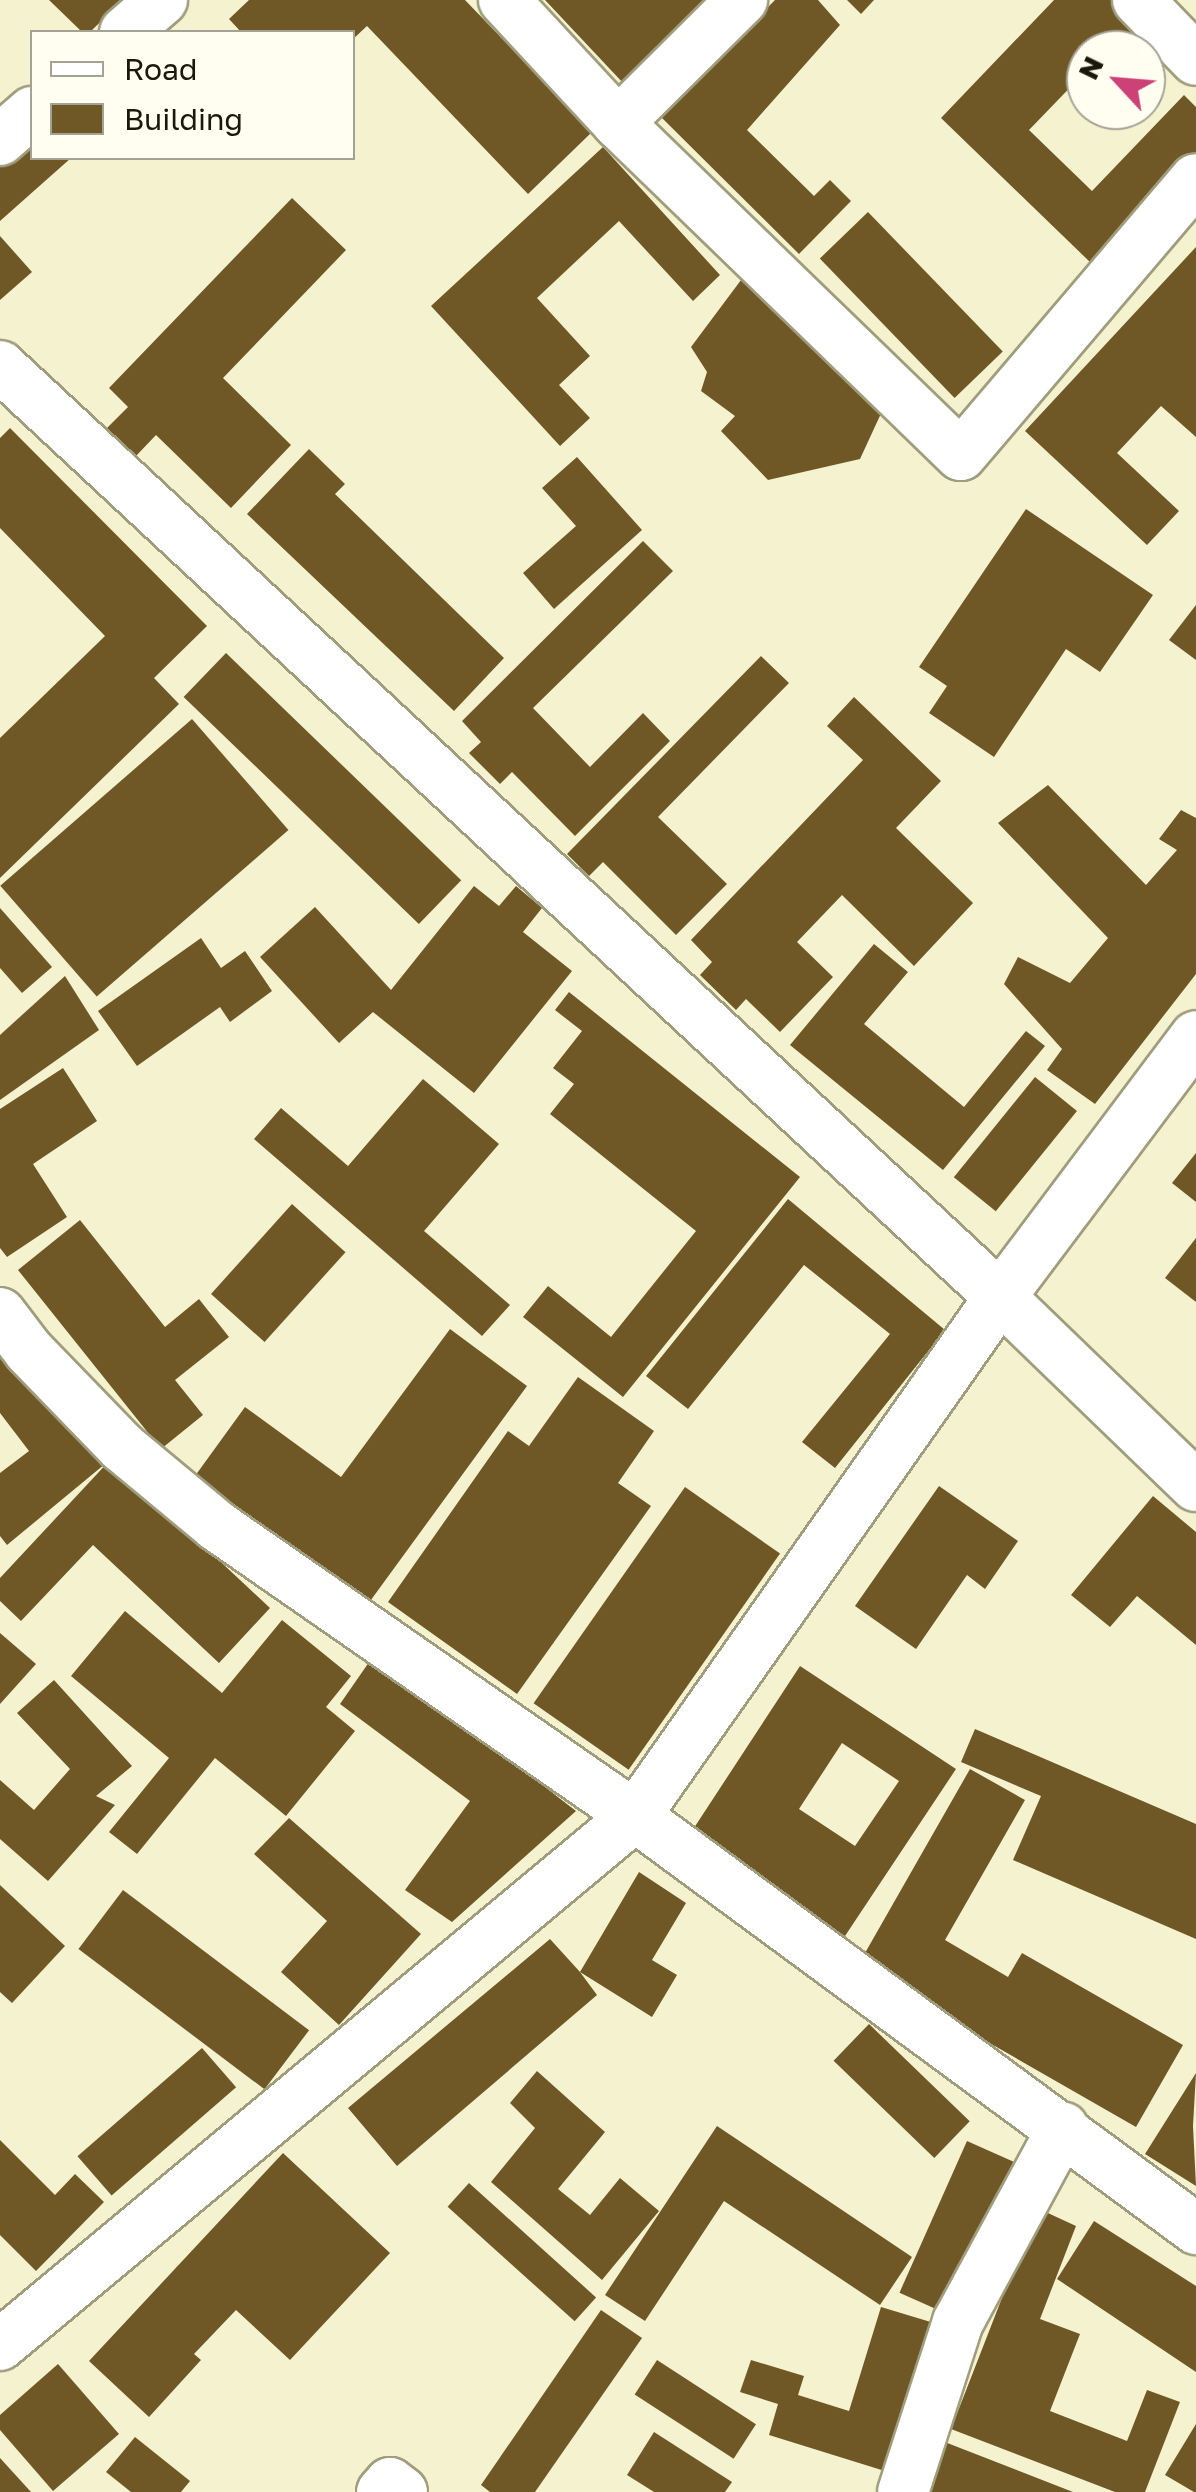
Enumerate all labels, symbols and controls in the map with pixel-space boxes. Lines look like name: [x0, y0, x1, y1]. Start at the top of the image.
legend: [30, 30, 355, 160]
north arrow: [1066, 30, 1166, 130]
text: Road: [124, 51, 198, 87]
text: N: [1071, 51, 1110, 84]
text: Building: [124, 101, 243, 137]

